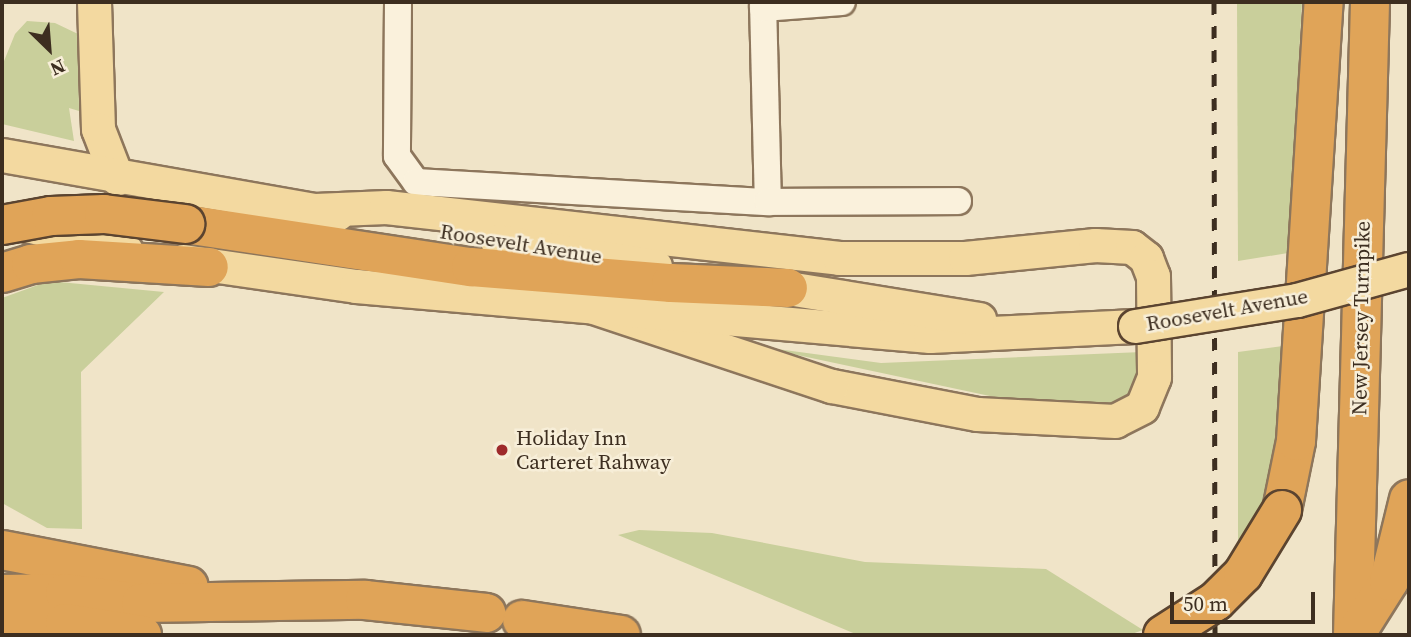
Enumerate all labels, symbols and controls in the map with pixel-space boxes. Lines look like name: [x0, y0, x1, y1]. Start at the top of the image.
north arrow: [14, 14, 84, 84]
text: N: [46, 53, 70, 83]
street label: Roosevelt Avenue: [438, 219, 604, 269]
street label: New Jersey Turnpike: [1347, 220, 1375, 416]
street label: Roosevelt Avenue: [1144, 283, 1310, 337]
place label: Holiday Inn Carteret Rahway: [516, 425, 671, 475]
marker: Holiday Inn Carteret Rahway: [494, 442, 510, 458]
scale bar: [1173, 578, 1318, 622]
text: 50 m: [1183, 589, 1228, 618]

